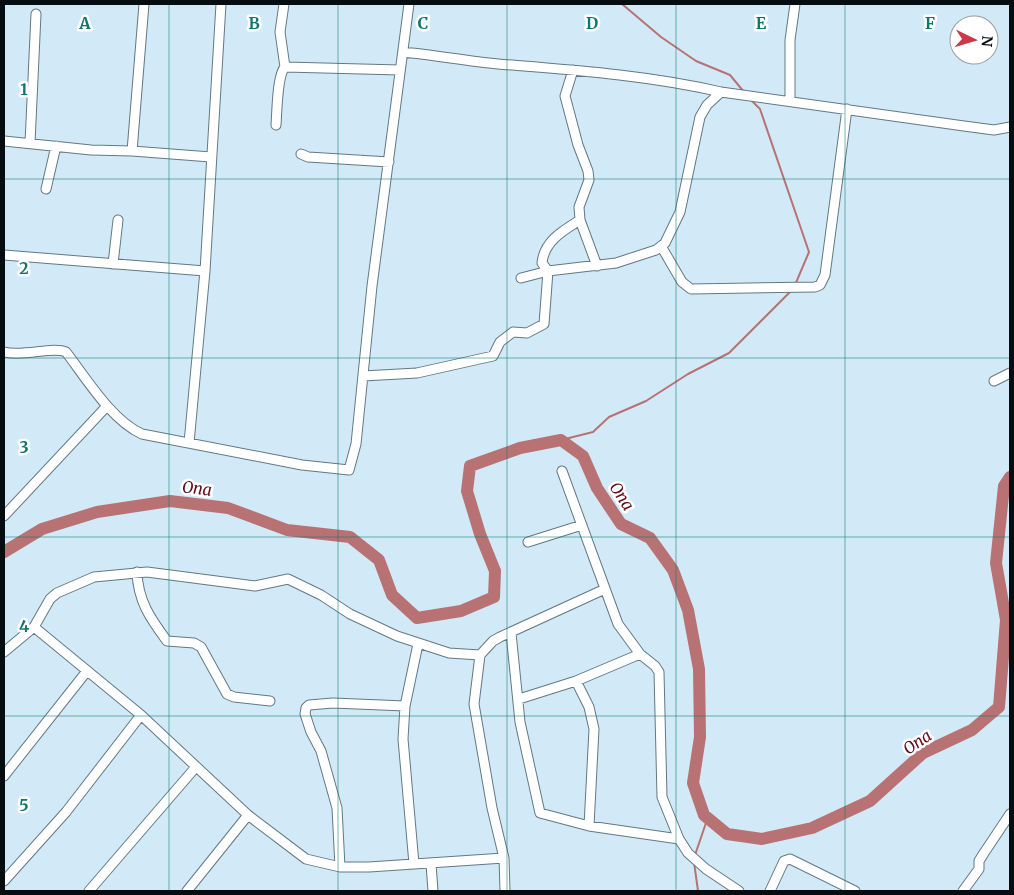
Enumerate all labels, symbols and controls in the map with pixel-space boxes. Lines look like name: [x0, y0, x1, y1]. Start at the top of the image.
text: A: [78, 13, 91, 33]
text: B: [248, 13, 260, 33]
text: C: [418, 13, 428, 33]
text: D: [586, 13, 598, 33]
text: E: [756, 13, 767, 33]
text: F: [925, 13, 935, 33]
north arrow: [949, 15, 999, 65]
text: N: [978, 35, 996, 47]
text: 1: [20, 79, 28, 99]
text: 2: [19, 258, 29, 278]
text: 3: [19, 437, 29, 457]
water label: Ona: [181, 476, 213, 500]
water label: Ona: [605, 478, 639, 514]
text: 4: [19, 616, 29, 636]
water label: Ona: [899, 725, 935, 759]
text: 5: [19, 795, 29, 815]

